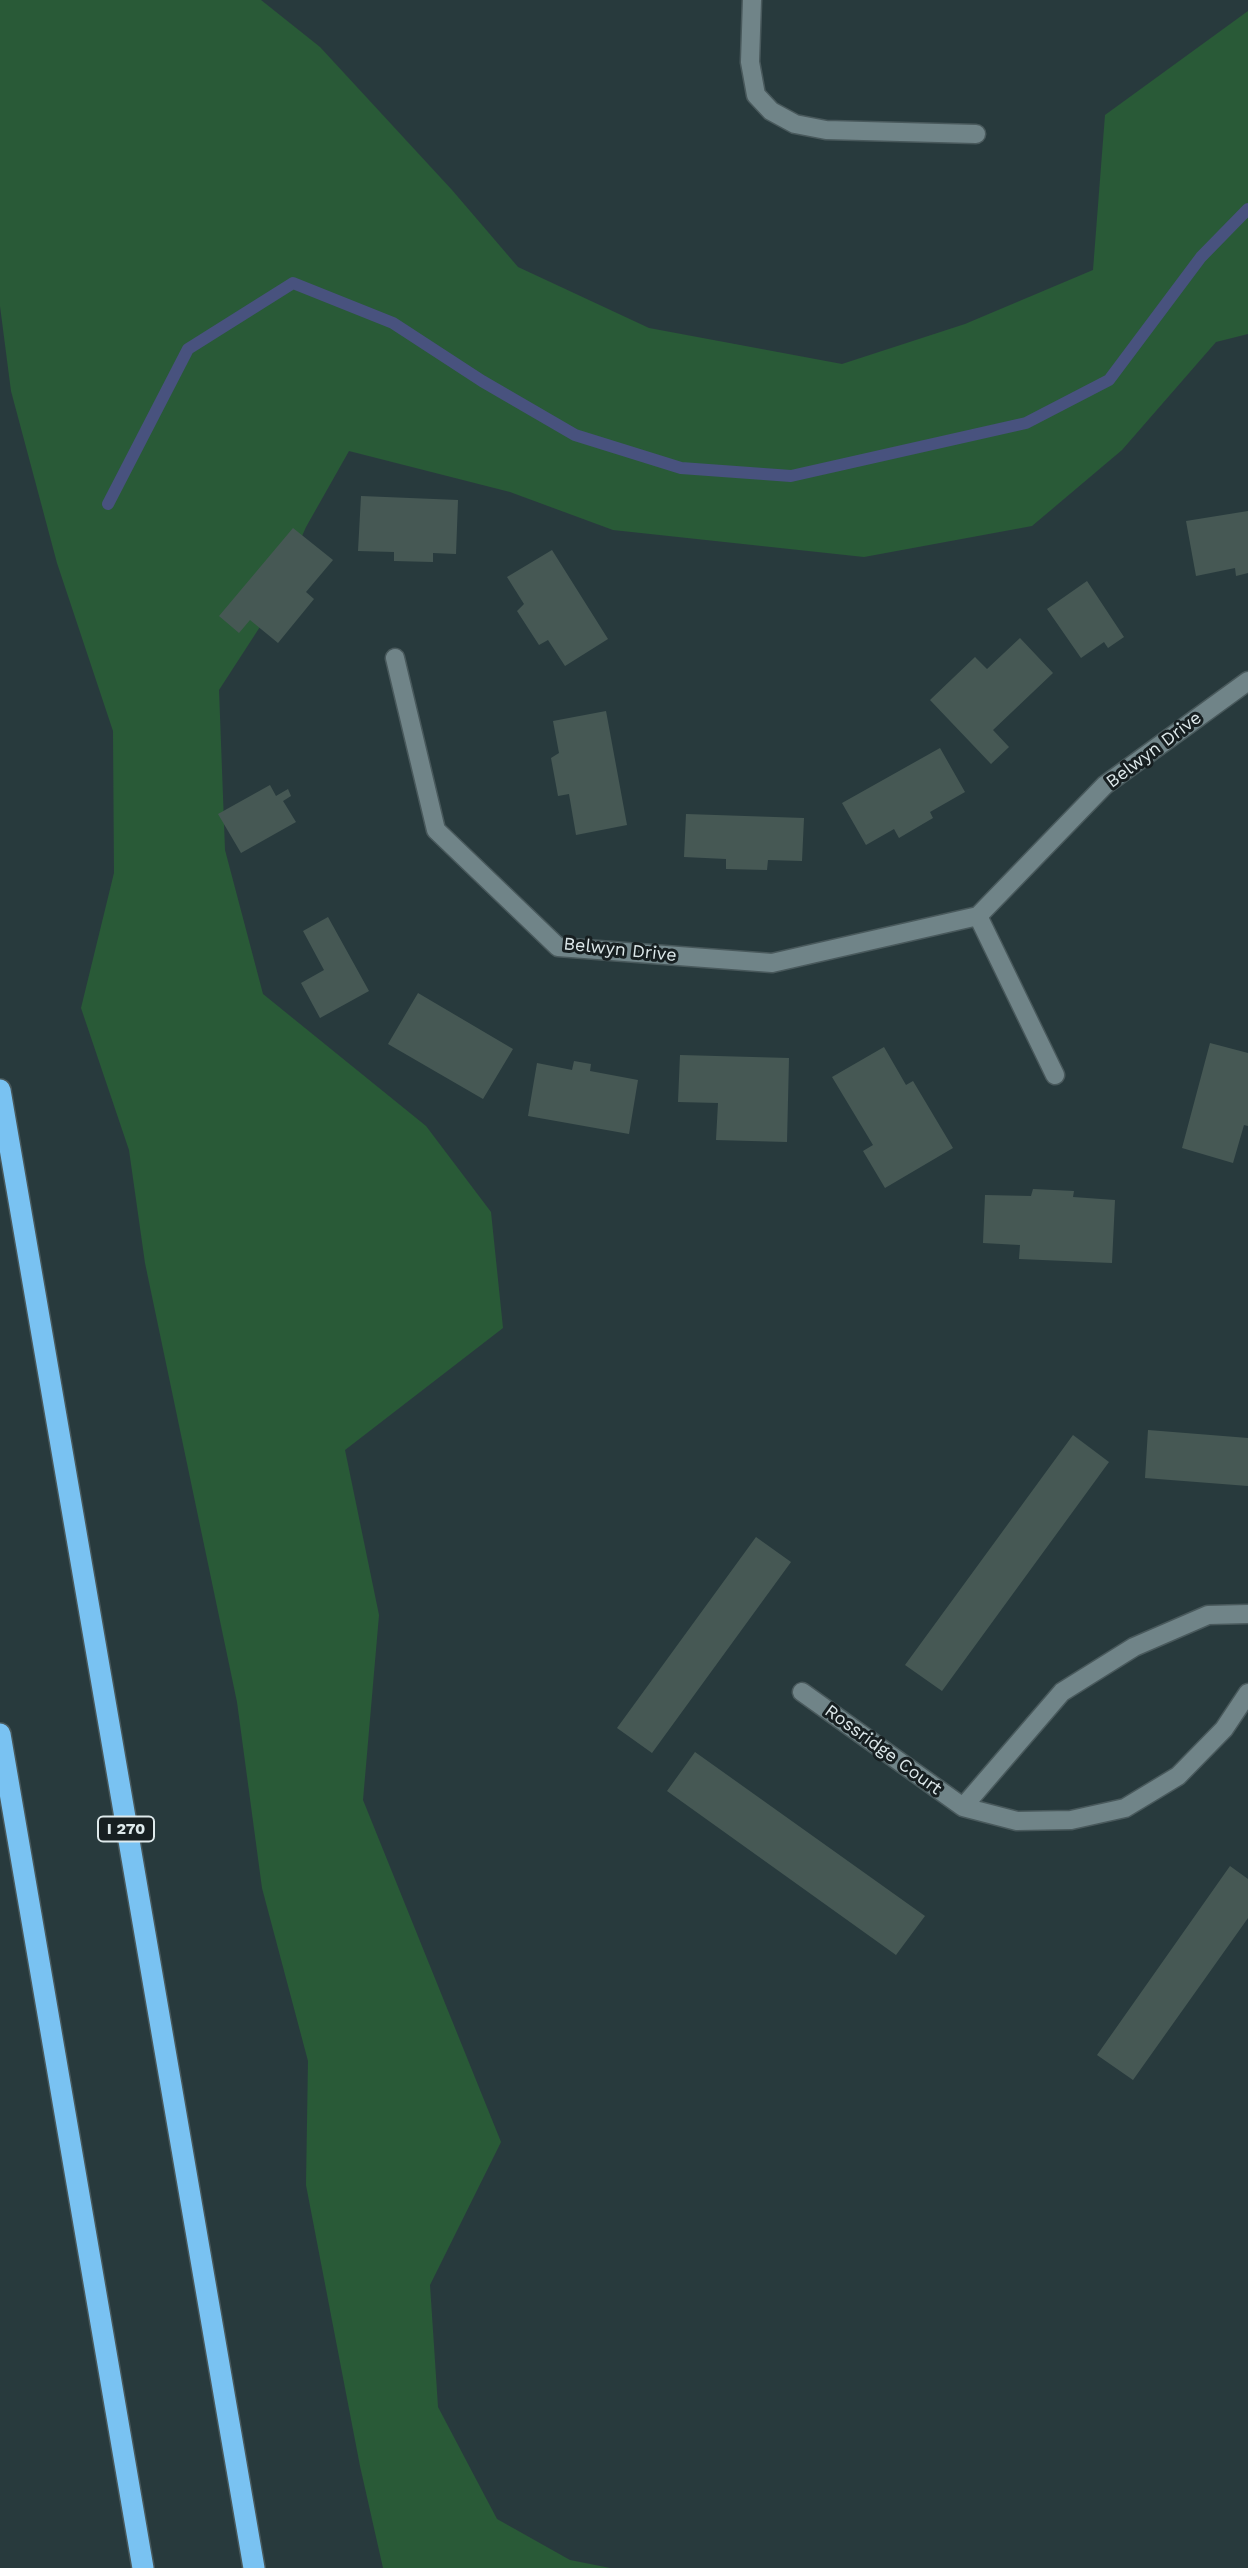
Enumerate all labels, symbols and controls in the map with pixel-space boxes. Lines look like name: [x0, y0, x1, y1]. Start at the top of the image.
street label: Belwyn Drive: [1102, 707, 1206, 793]
street label: Belwyn Drive: [562, 933, 678, 967]
street label: Rossridge Court: [820, 1700, 946, 1800]
road number: I 270: [98, 1816, 154, 1842]

